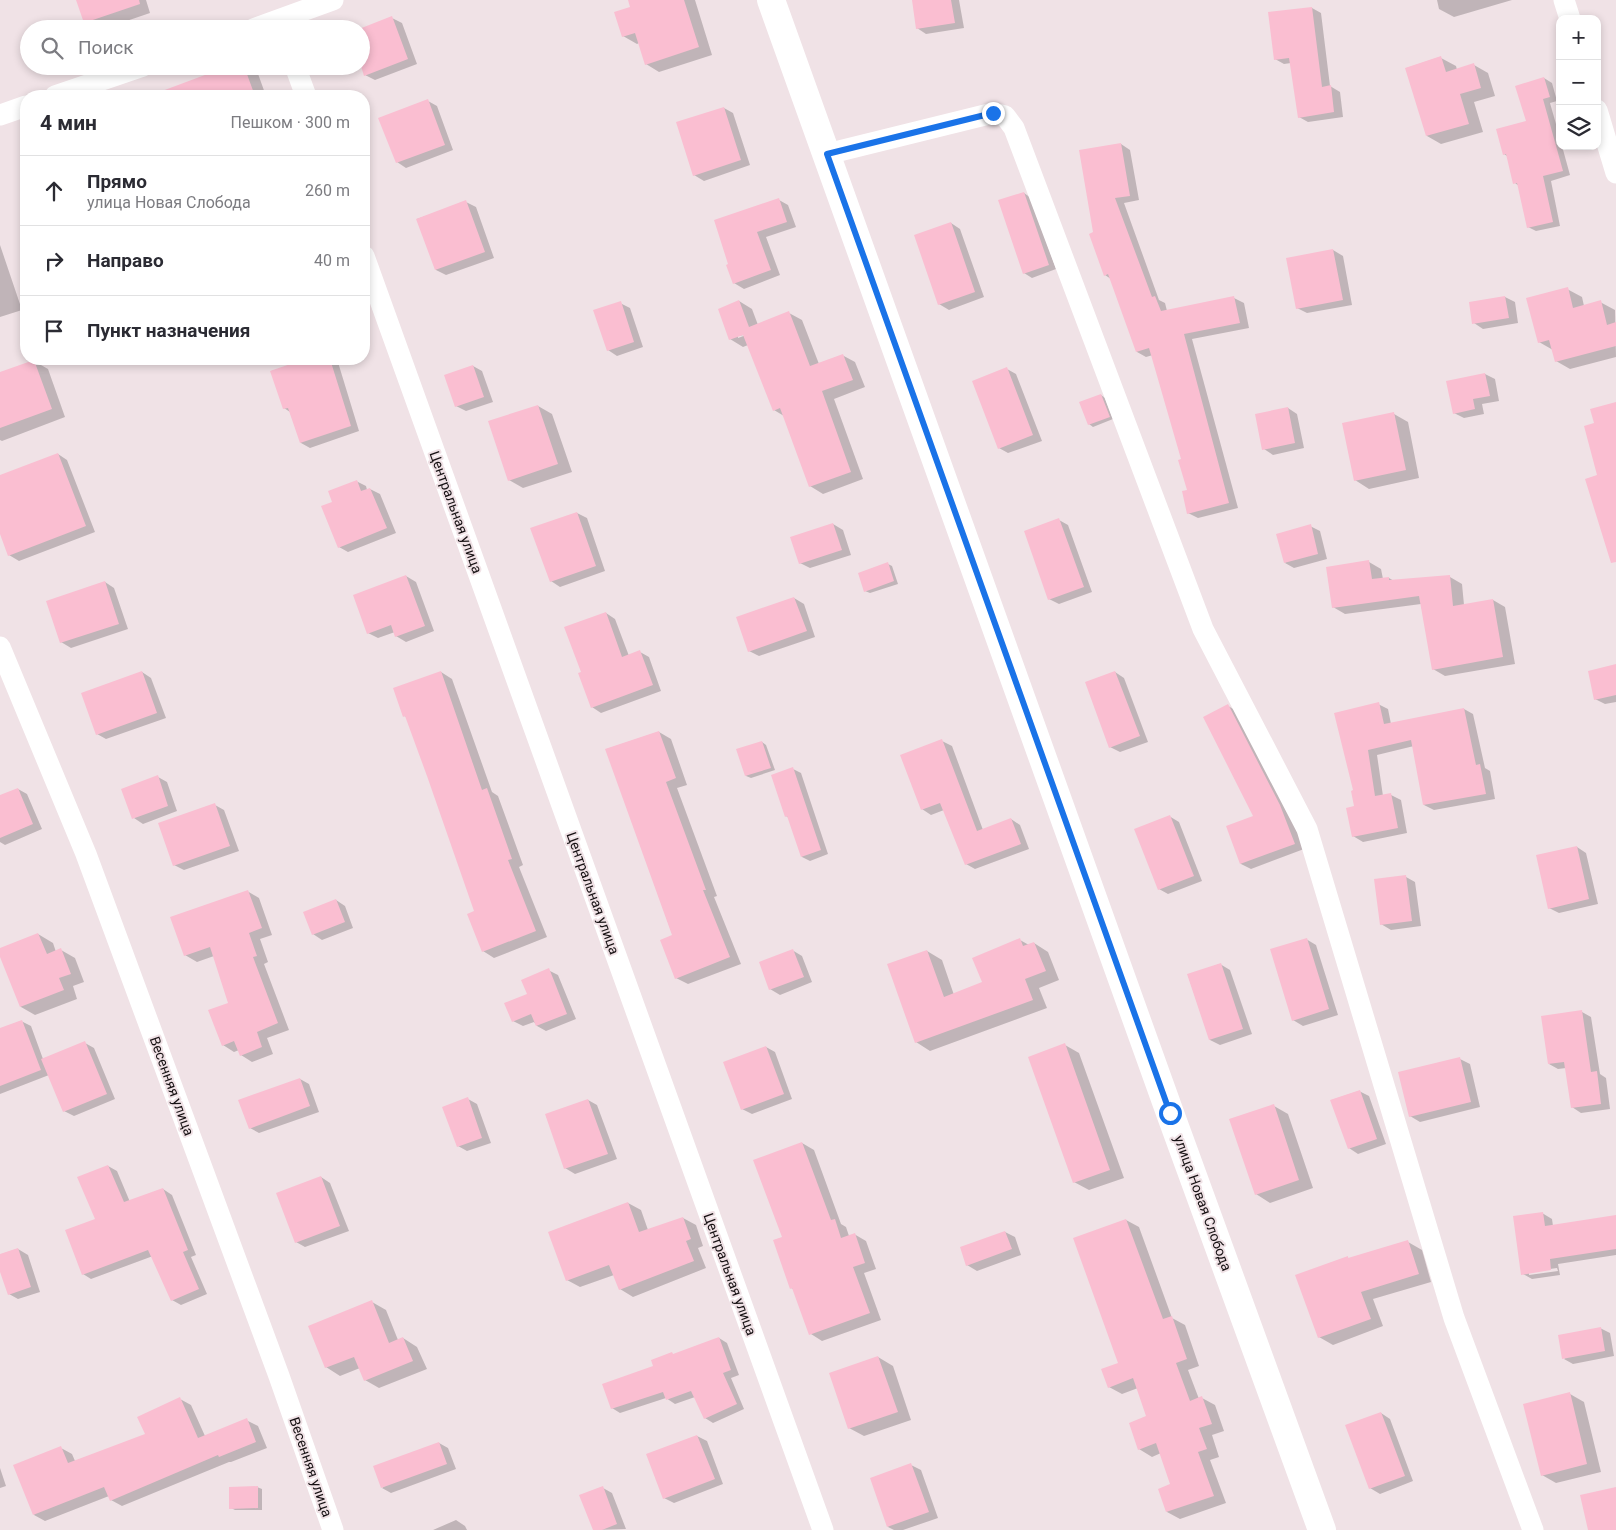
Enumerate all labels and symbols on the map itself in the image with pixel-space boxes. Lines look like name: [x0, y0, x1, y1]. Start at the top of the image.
route end: [982, 102, 1005, 125]
street label: Центральная улица: [426, 449, 486, 575]
street label: Центральная улица: [563, 830, 623, 956]
street label: Весенняя улица: [147, 1034, 197, 1138]
route start: [1159, 1102, 1182, 1125]
street label: улица Новая Слобода: [1171, 1133, 1235, 1273]
street label: Центральная улица: [700, 1211, 760, 1337]
street label: Весенняя улица: [286, 1415, 336, 1519]

